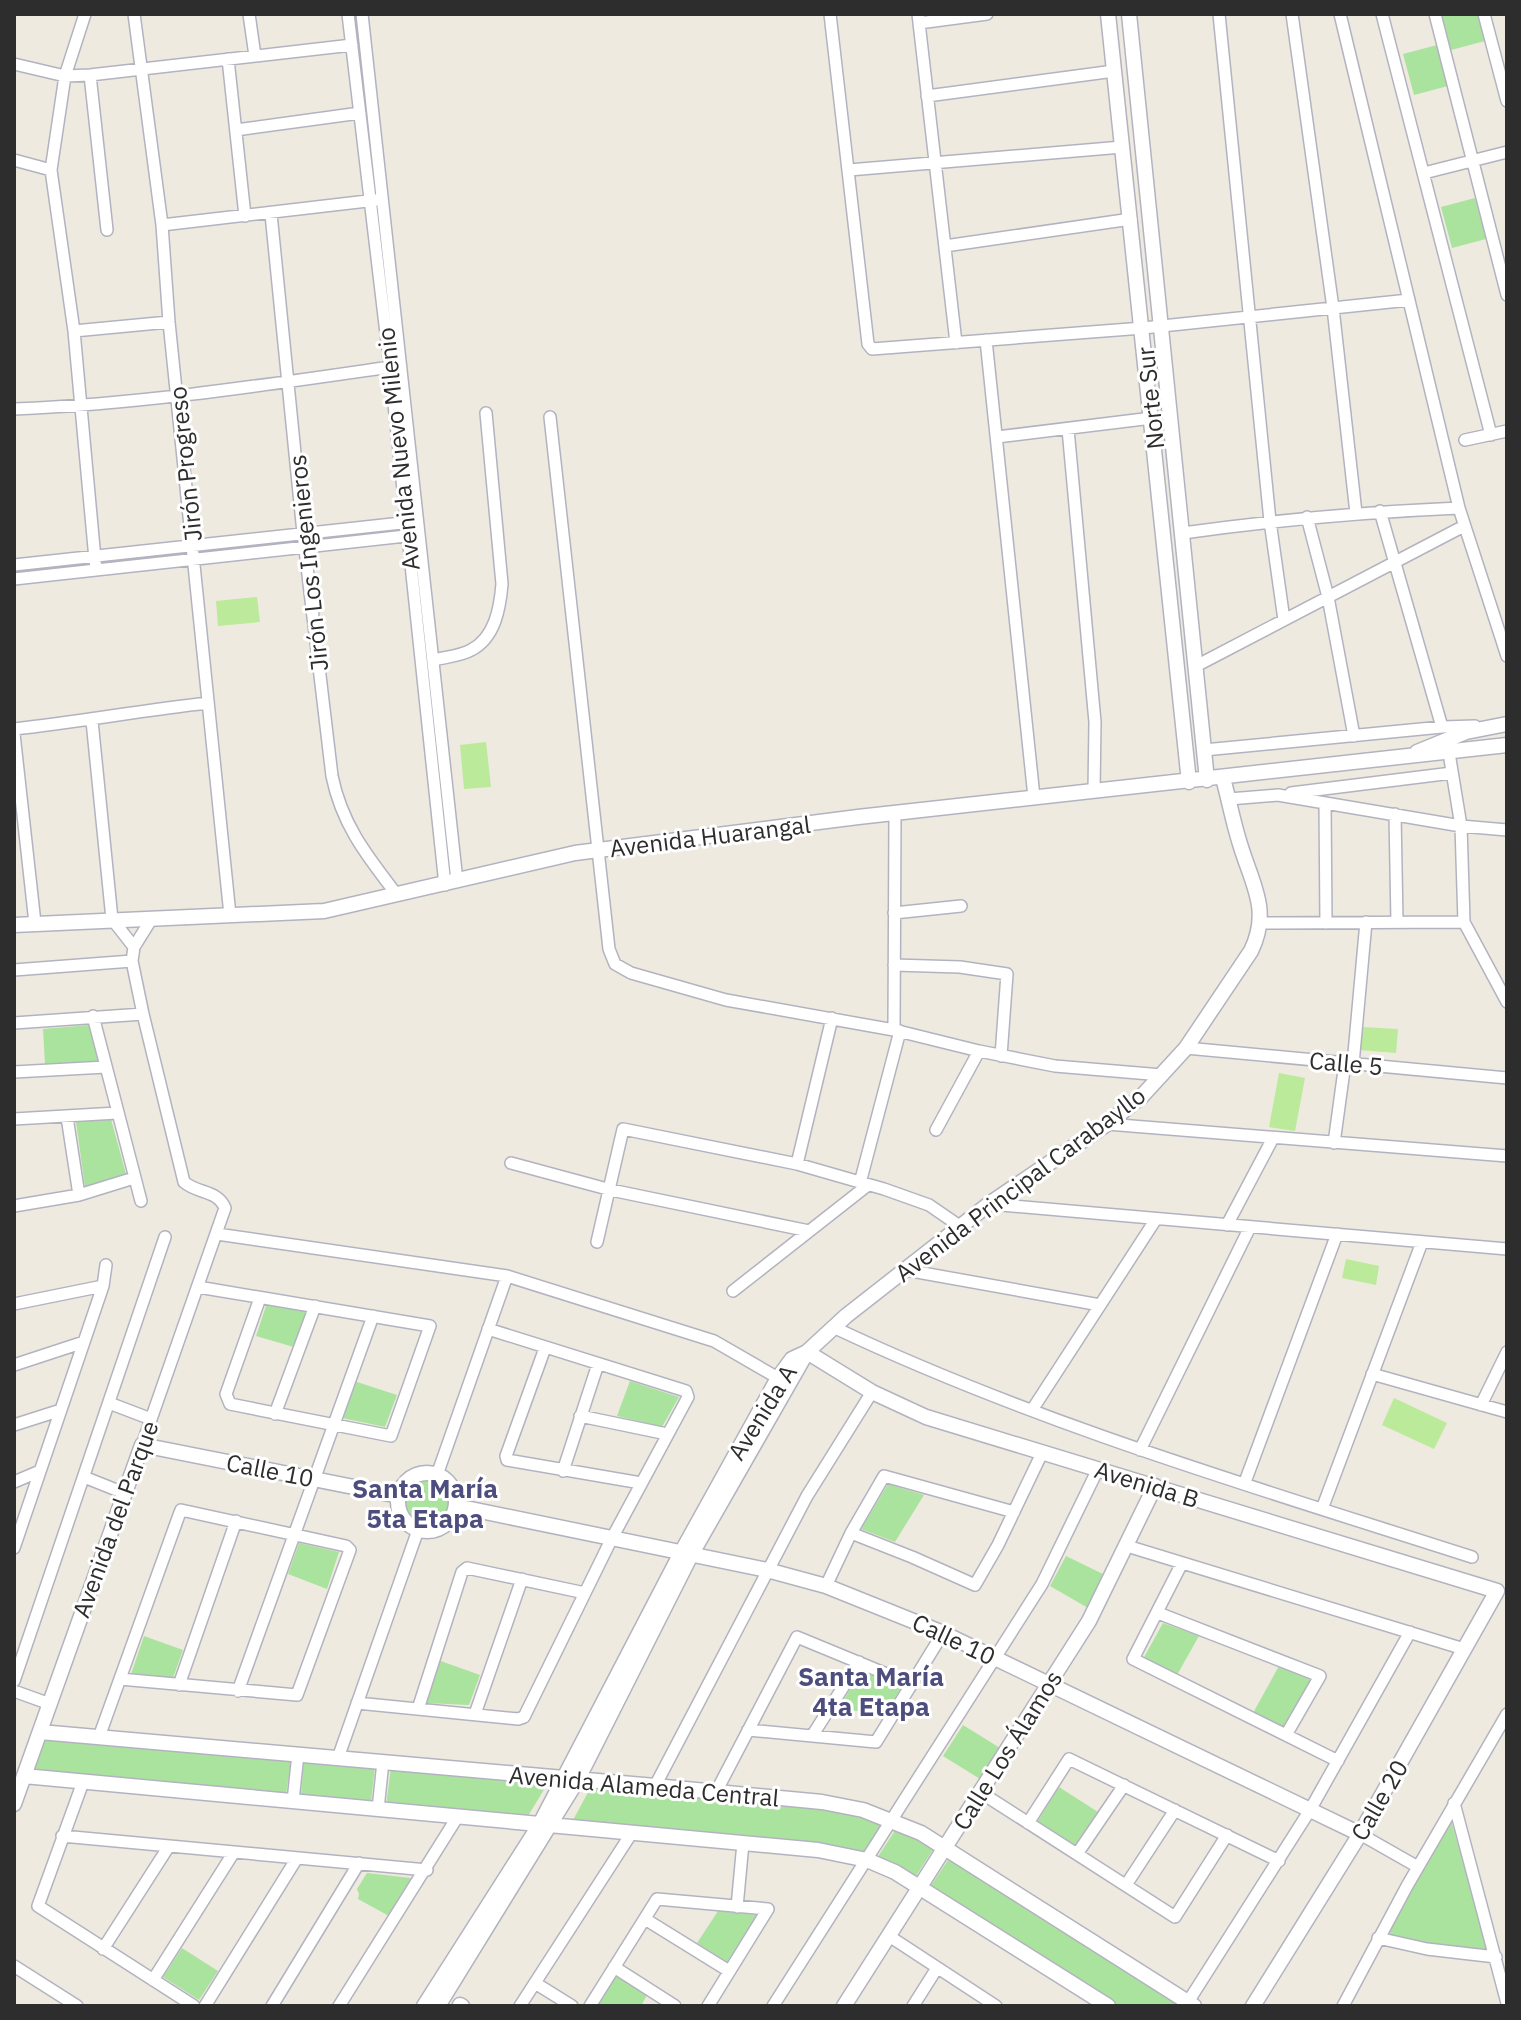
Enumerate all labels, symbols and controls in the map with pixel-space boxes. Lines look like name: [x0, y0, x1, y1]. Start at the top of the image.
street label: Avenida Nuevo Milenio: [369, 326, 427, 572]
street label: Norte Sur: [1129, 345, 1171, 451]
street label: Jirón Progreso: [161, 385, 209, 543]
street label: Jirón Los Ingenieros: [281, 453, 335, 673]
street label: Avenida Huarangal: [608, 808, 812, 864]
street label: Calle 5: [1308, 1044, 1384, 1082]
street label: Avenida Principal Carabayllo: [888, 1079, 1152, 1289]
street label: Avenida A: [720, 1358, 804, 1466]
street label: Avenida del Parque: [64, 1416, 166, 1622]
street label: Calle 10: [224, 1446, 316, 1494]
street label: Avenida B: [1091, 1453, 1203, 1515]
district label: Santa María 5ta Etapa: [352, 1471, 498, 1535]
street label: Calle 10: [907, 1606, 1001, 1672]
district label: Santa María 4ta Etapa: [798, 1659, 944, 1723]
street label: Calle Los Álamos: [945, 1664, 1069, 1836]
street label: Calle 20: [1343, 1754, 1415, 1846]
street label: Avenida Alameda Central: [508, 1758, 780, 1814]

